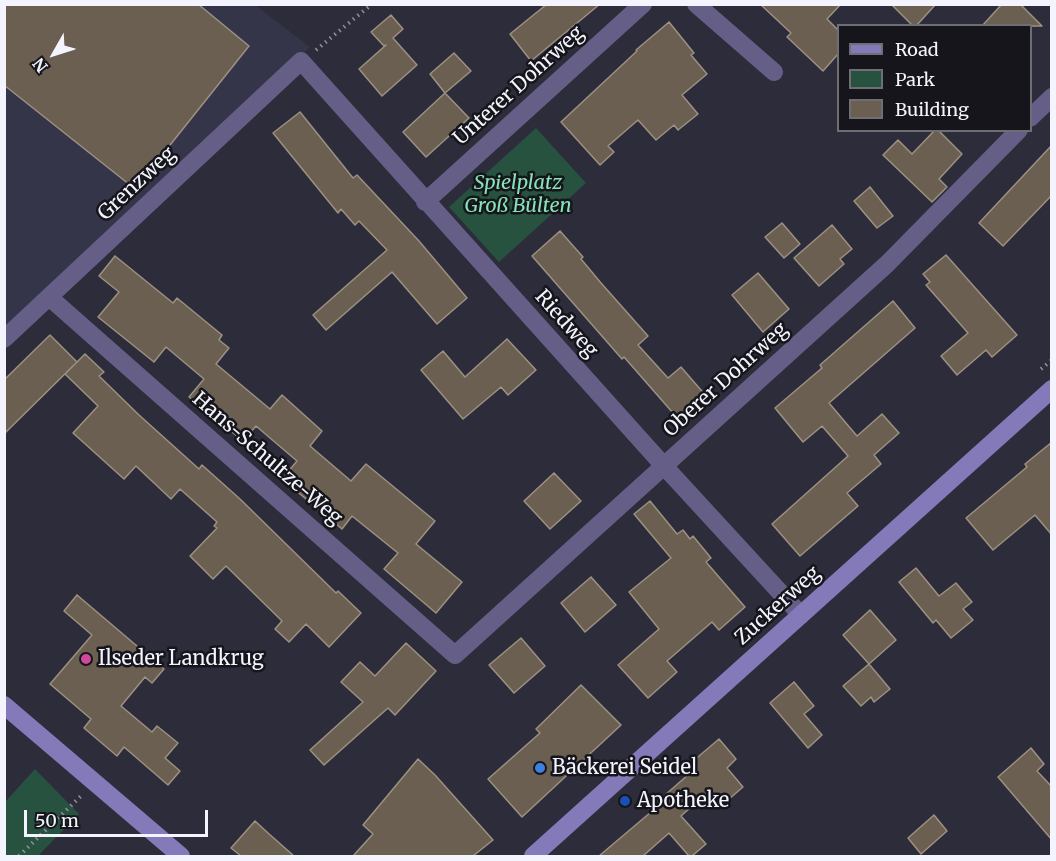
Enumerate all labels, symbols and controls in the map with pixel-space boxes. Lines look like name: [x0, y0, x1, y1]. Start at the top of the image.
street label: Unterer Dohrweg: [449, 21, 589, 151]
north arrow: [24, 24, 84, 84]
legend: [837, 24, 1032, 132]
text: Road: [895, 38, 939, 61]
text: N: [28, 54, 52, 77]
text: Park: [895, 68, 935, 91]
text: Building: [895, 98, 969, 121]
street label: Grenzweg: [93, 142, 181, 226]
park label: Spielplatz Groß Bülten: [465, 171, 571, 218]
street label: Riedweg: [529, 285, 603, 363]
street label: Oberer Dohrweg: [659, 318, 793, 442]
street label: Hans-Schultze-Weg: [187, 387, 347, 531]
street label: Zuckerweg: [730, 562, 826, 650]
place label: Ilseder Landkrug: [98, 647, 264, 671]
marker: Ilseder Landkrug: [79, 652, 93, 666]
place label: Bäckerei Seidel: [552, 756, 697, 780]
marker: Bäckerei Seidel: [533, 761, 547, 775]
place label: Apotheke: [637, 789, 729, 813]
marker: Apotheke: [618, 794, 632, 808]
scale bar: [27, 798, 212, 836]
text: 50 m: [35, 809, 79, 832]

